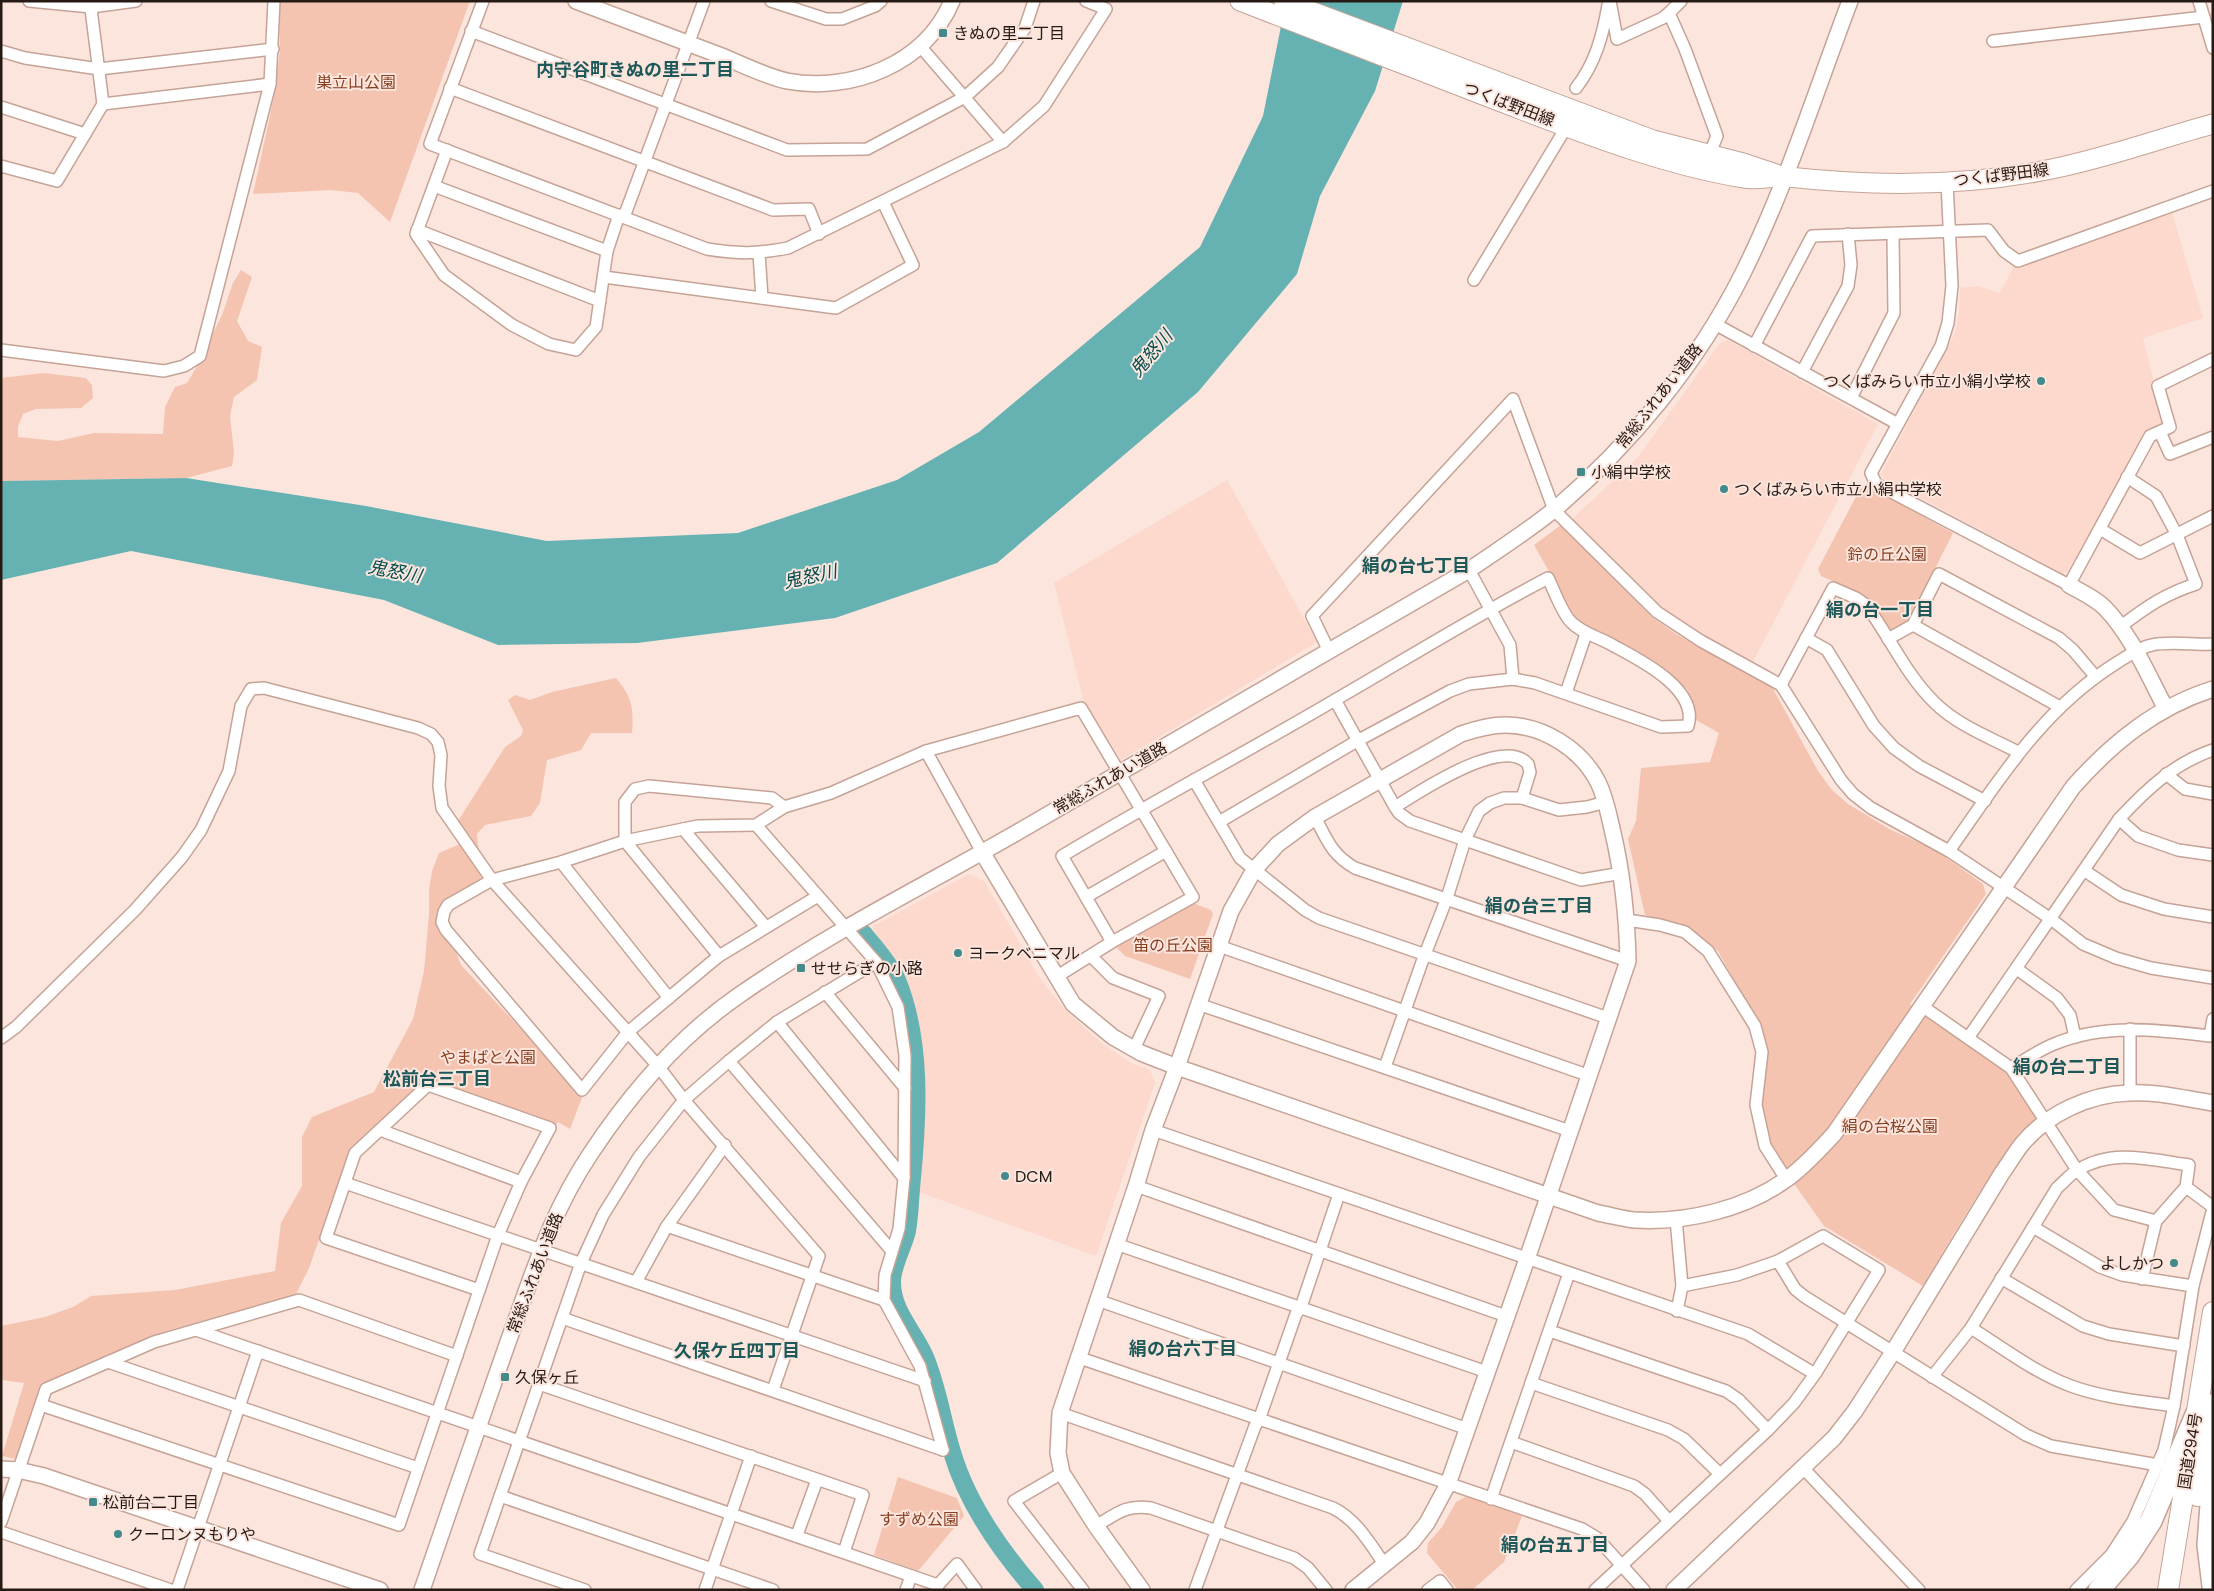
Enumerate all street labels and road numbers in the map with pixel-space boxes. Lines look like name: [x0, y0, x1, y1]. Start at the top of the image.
street label: つくば野田線: [1460, 76, 1558, 132]
street label: つくば野田線: [1952, 158, 2050, 192]
street label: 常総ふれあい道路: [1611, 338, 1707, 454]
street label: 常総ふれあい道路: [1049, 736, 1171, 820]
street label: 常総ふれあい道路: [501, 1209, 569, 1337]
street label: 国道294号: [2173, 1411, 2207, 1491]

